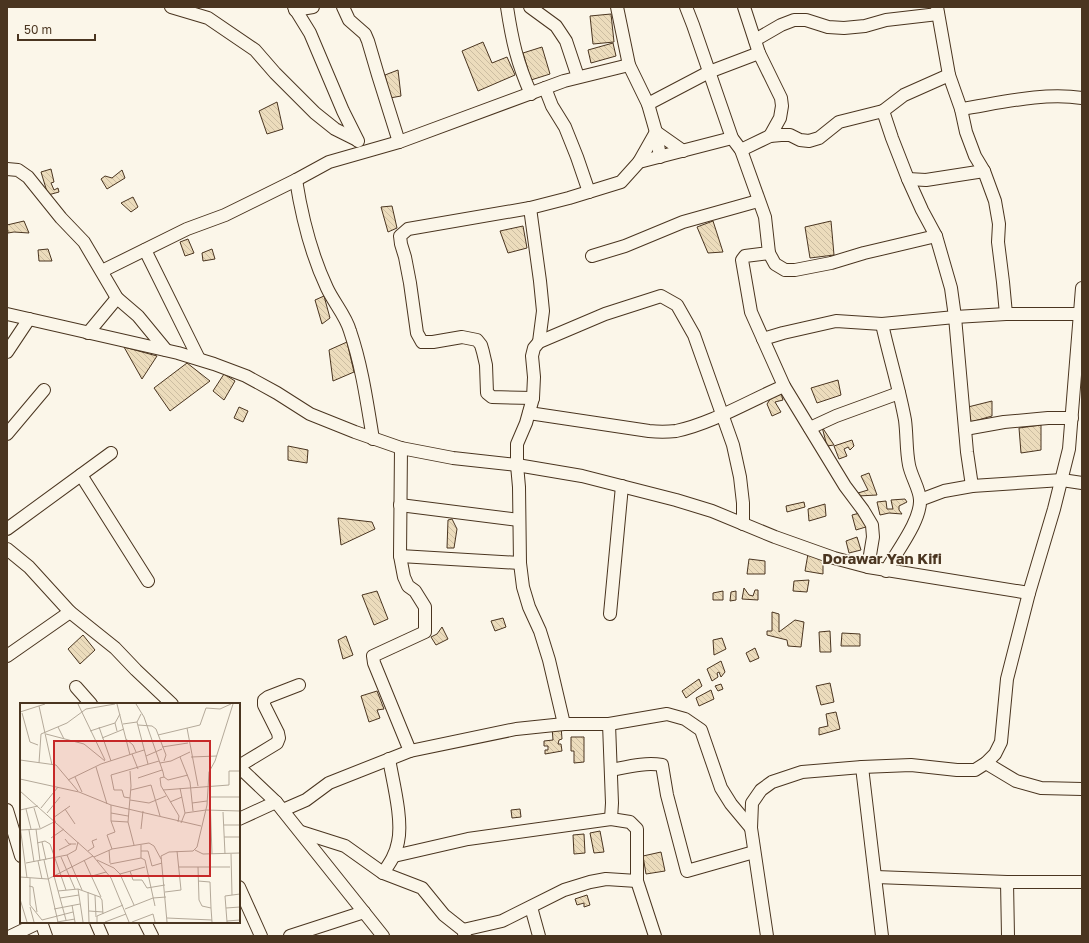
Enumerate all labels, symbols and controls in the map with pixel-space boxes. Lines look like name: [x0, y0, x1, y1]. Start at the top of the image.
scale bar: [18, 16, 95, 42]
text: 50 m: [24, 22, 52, 37]
district label: Dorawar Yan Kifi: [822, 549, 942, 567]
inset map: [20, 703, 240, 923]

